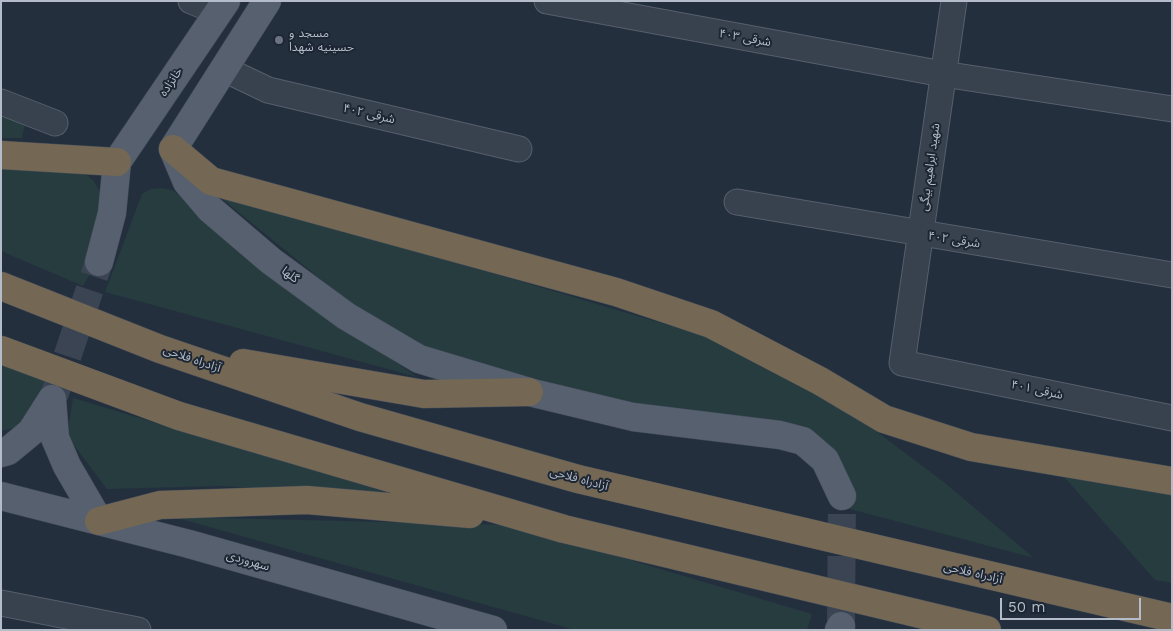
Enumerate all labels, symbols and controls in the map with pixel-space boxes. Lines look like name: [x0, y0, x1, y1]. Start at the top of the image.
place label: مسجد و حسینیه شهدا: [289, 26, 354, 54]
street label: ۴۰۳ شرقی: [718, 26, 772, 50]
marker: مسجد و حسینیه شهدا: [273, 34, 285, 46]
street label: خانزاده: [156, 65, 186, 99]
street label: ۴۰۲ شرقی: [342, 101, 396, 127]
street label: شهید ابراهیم بیگی: [917, 122, 943, 212]
street label: ۴۰۲ شرقی: [927, 229, 981, 251]
street label: گلها: [278, 264, 302, 286]
street label: آزادراه فلاحی: [161, 342, 223, 376]
street label: ۴۰۱ شرقی: [1010, 377, 1064, 403]
street label: آزادراه فلاحی: [548, 464, 610, 494]
street label: سهروردی: [225, 548, 271, 574]
street label: آزادراه فلاحی: [942, 559, 1004, 587]
scale bar: [1003, 588, 1144, 620]
text: 50 m: [1008, 598, 1045, 616]

